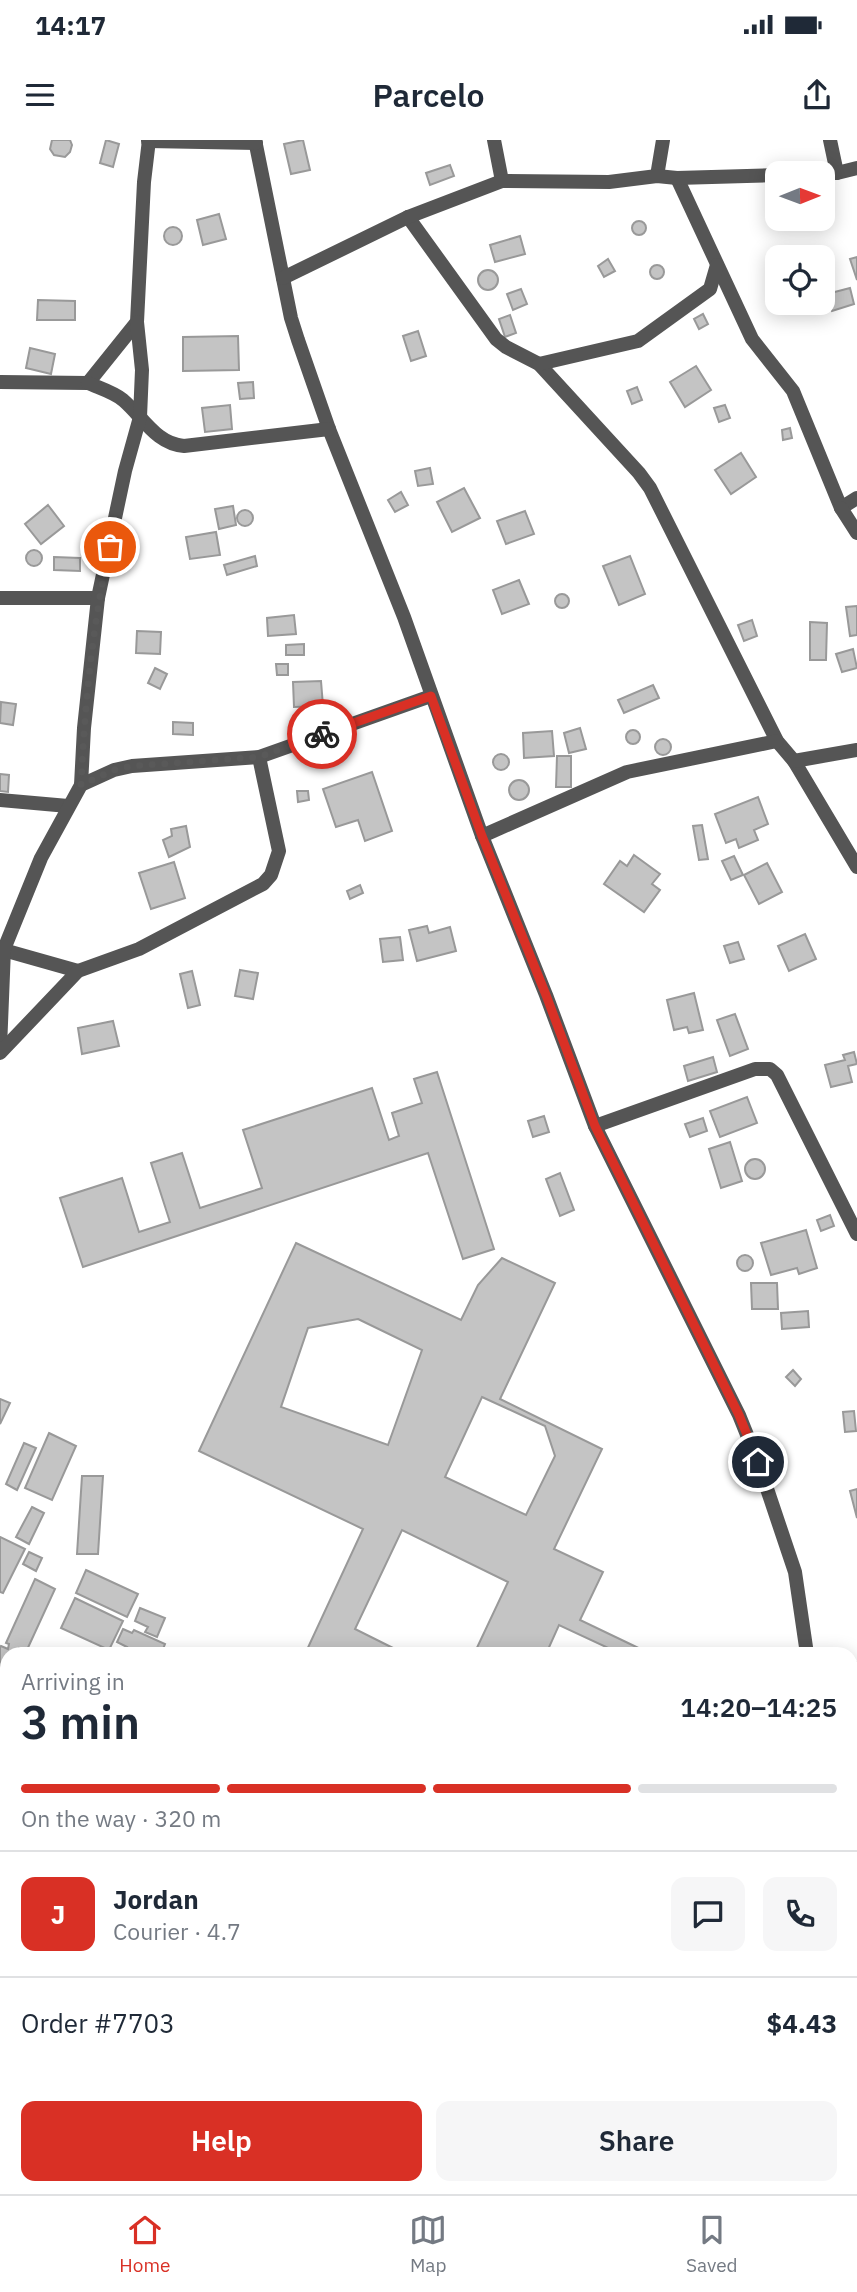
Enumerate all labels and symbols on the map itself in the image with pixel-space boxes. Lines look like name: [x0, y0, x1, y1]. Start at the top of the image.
north arrow: [765, 161, 835, 231]
pin: [80, 517, 140, 577]
courier: [287, 699, 357, 769]
pin: [728, 1432, 788, 1492]

